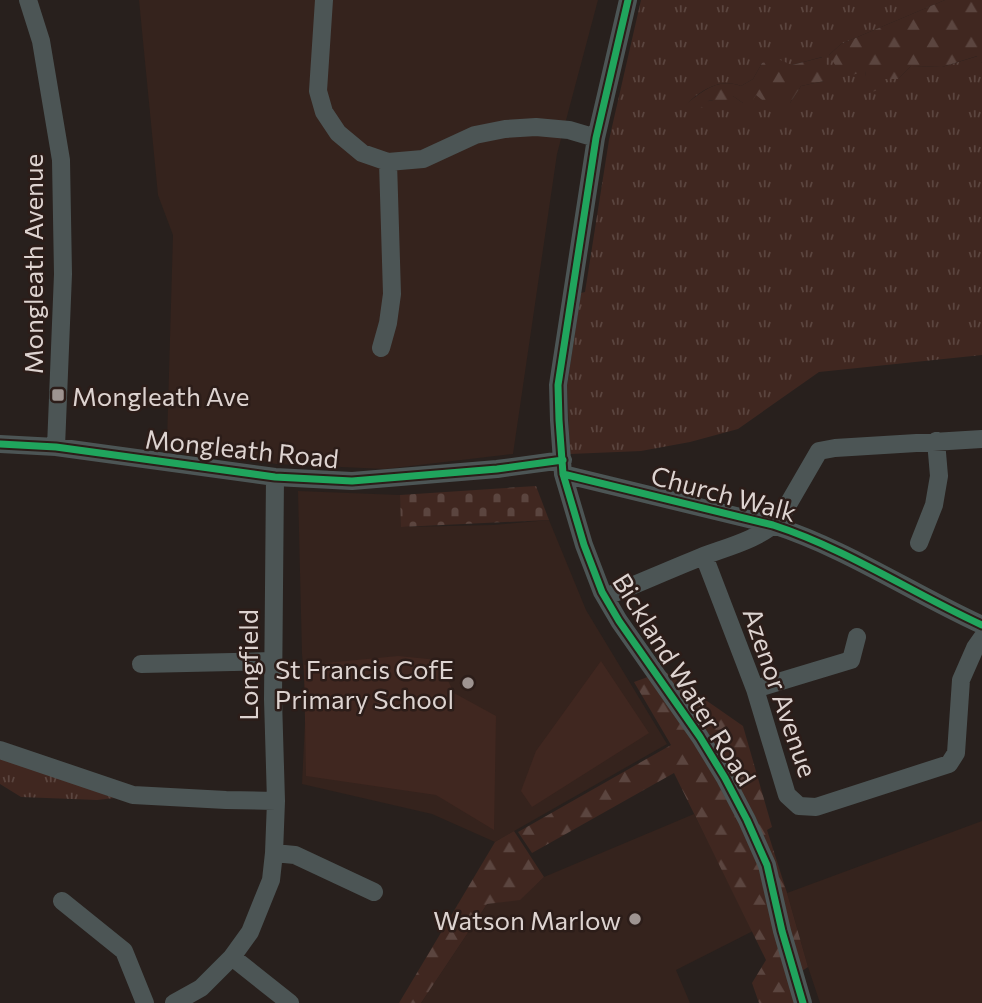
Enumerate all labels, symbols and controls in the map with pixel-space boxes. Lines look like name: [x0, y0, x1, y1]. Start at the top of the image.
street label: Mongleath Avenue: [17, 154, 48, 374]
place label: Mongleath Ave: [72, 380, 249, 411]
marker: Mongleath Ave: [50, 387, 66, 403]
street label: Mongleath Road: [144, 422, 340, 474]
street label: Church Walk: [648, 459, 800, 527]
street label: Bickland Water Road: [607, 567, 763, 791]
street label: Azenor Avenue: [738, 603, 824, 781]
street label: Longfield: [232, 609, 263, 721]
place label: St Francis CofE Primary School: [275, 653, 454, 714]
marker: St Francis CofE Primary School: [460, 675, 476, 691]
place label: Watson Marlow: [433, 904, 621, 935]
marker: Watson Marlow: [627, 911, 643, 927]

